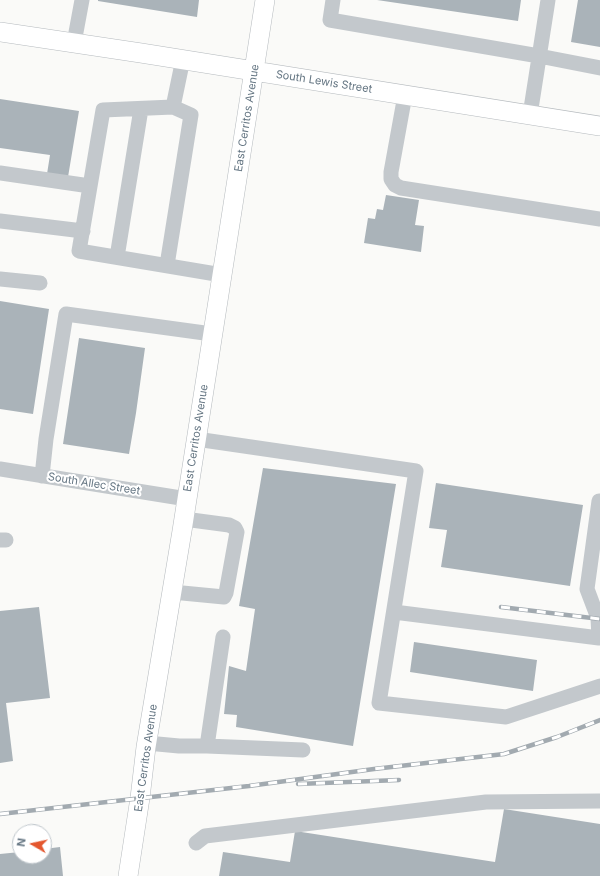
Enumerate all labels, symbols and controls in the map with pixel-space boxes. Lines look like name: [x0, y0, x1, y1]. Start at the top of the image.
street label: East Cerritos Avenue: [232, 63, 262, 173]
street label: South Lewis Street: [275, 68, 373, 96]
street label: East Cerritos Avenue: [181, 383, 211, 493]
street label: South Allec Street: [47, 470, 141, 498]
street label: East Cerritos Avenue: [132, 703, 160, 813]
north arrow: [12, 824, 52, 864]
text: N: [14, 837, 29, 848]

